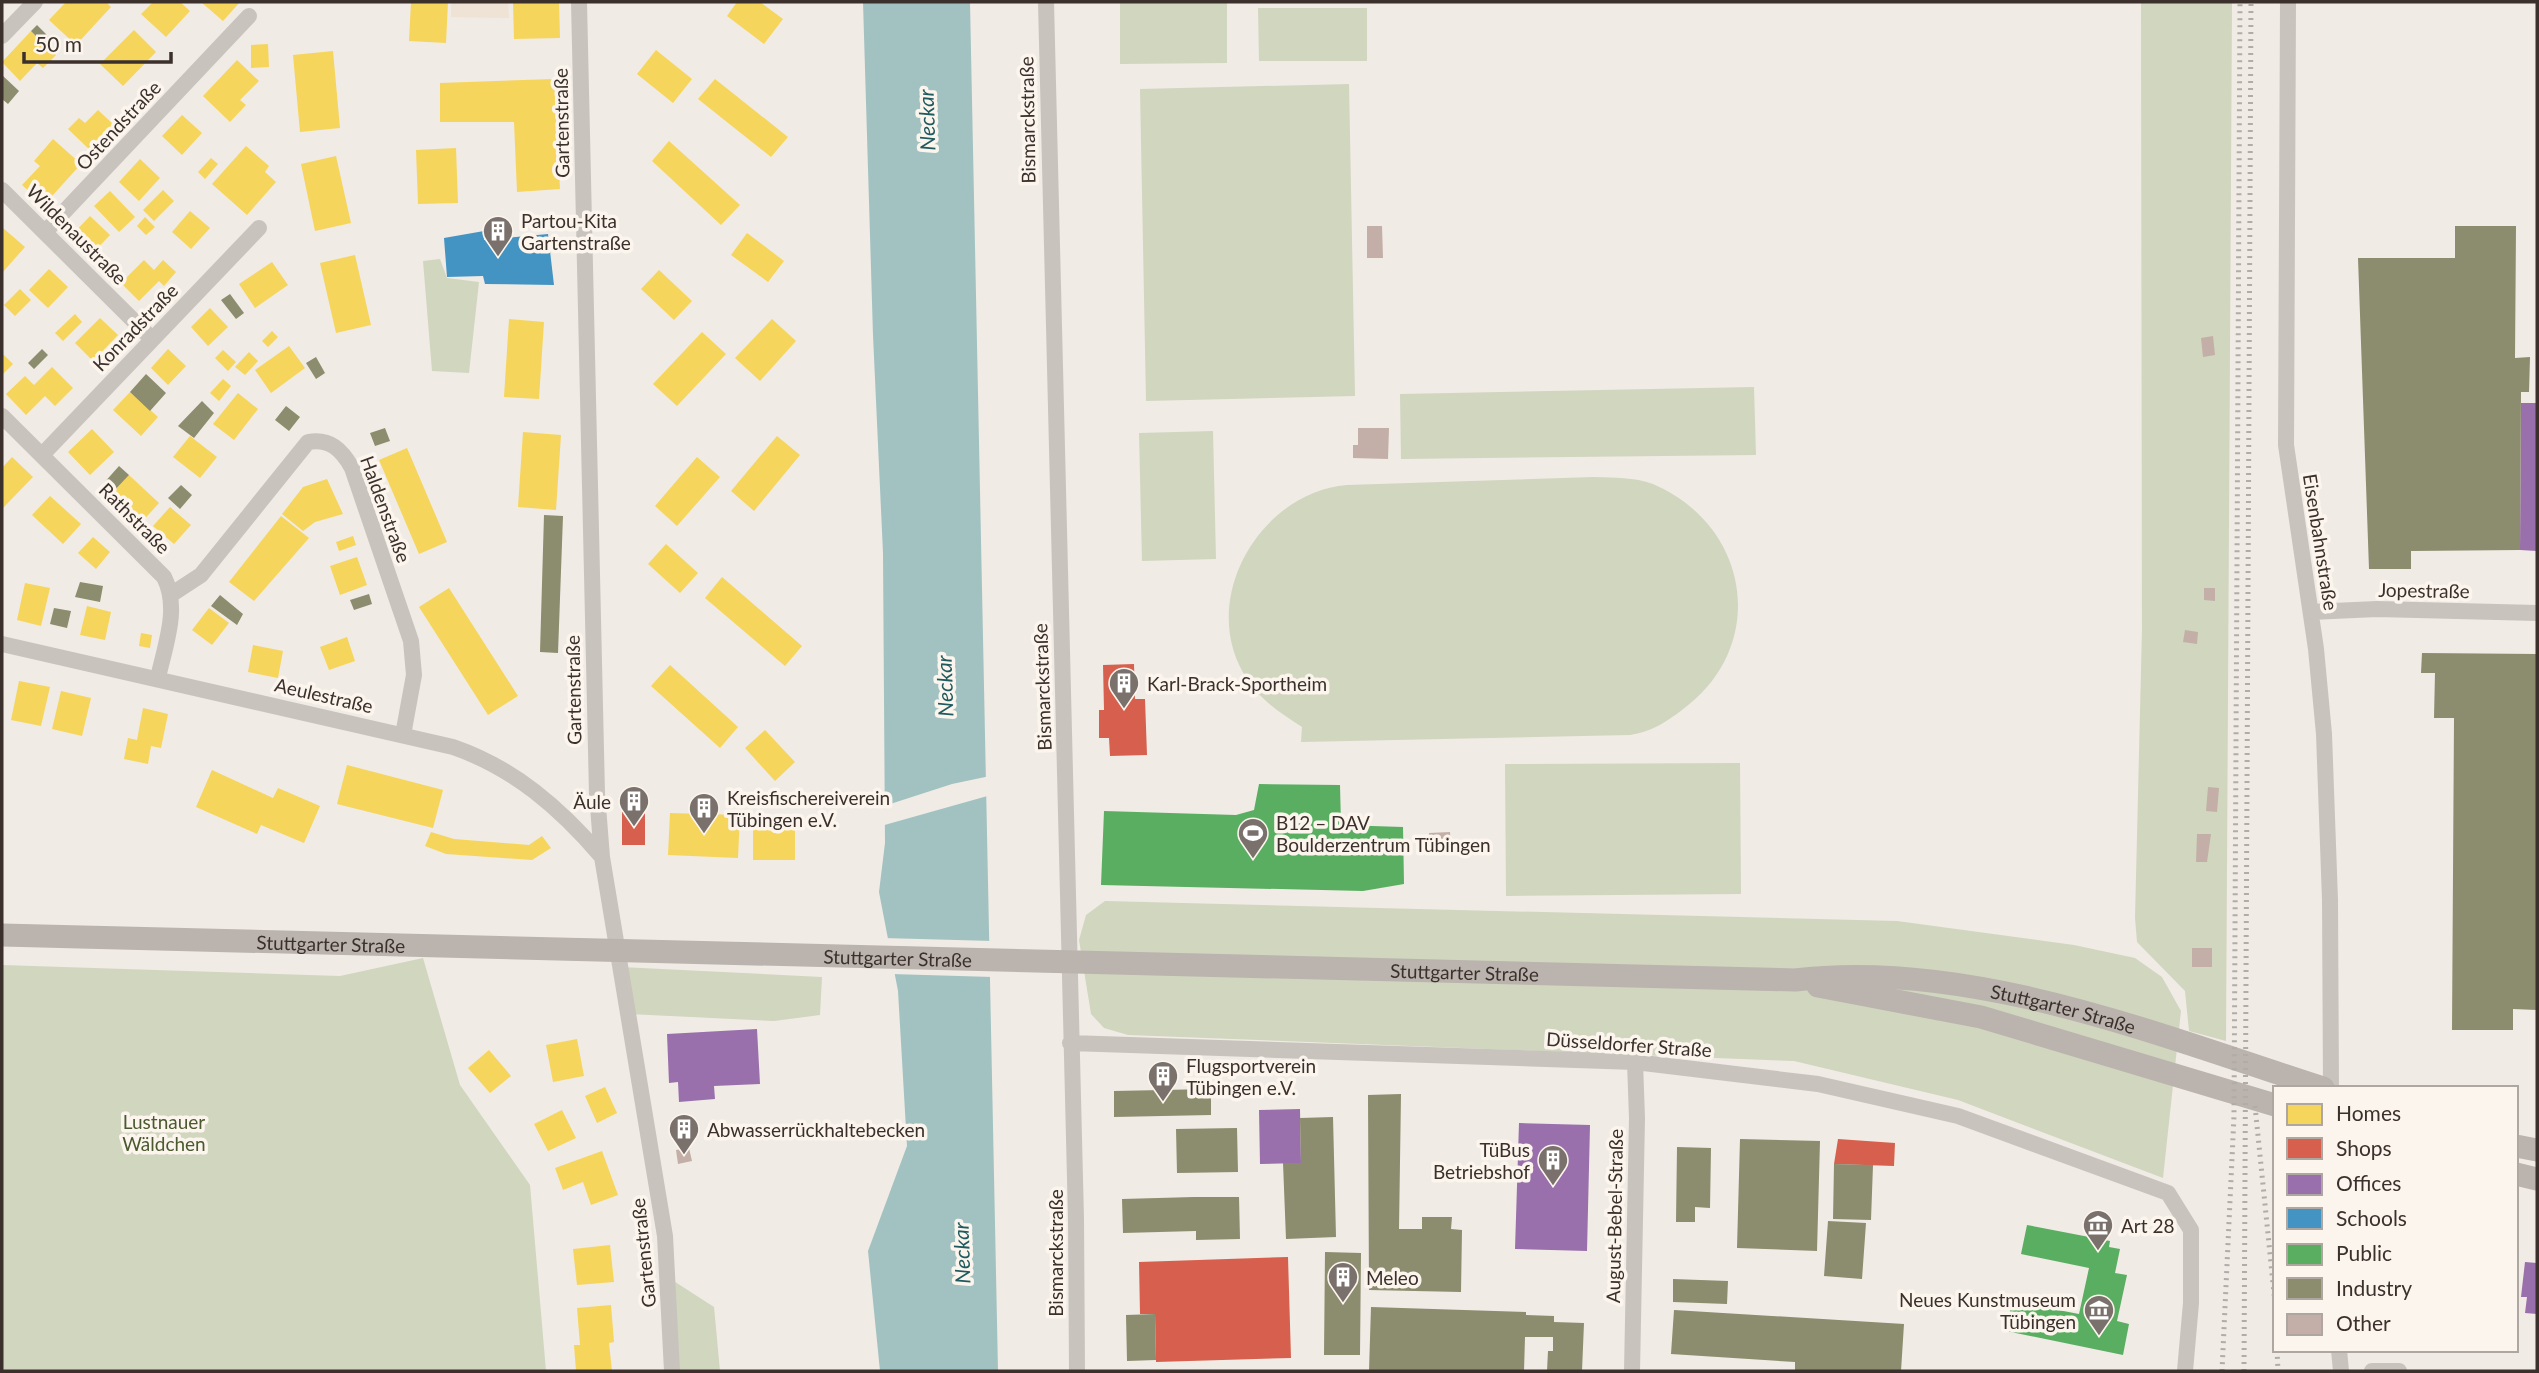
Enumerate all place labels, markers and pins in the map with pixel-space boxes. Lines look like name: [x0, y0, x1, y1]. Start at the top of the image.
place label: Partou-Kita Gartenstraße: [521, 209, 631, 254]
building icon: Partou-Kita Gartenstraße: [481, 214, 515, 258]
building icon: Karl-Brack-Sportheim: [1107, 666, 1141, 710]
place label: Karl-Brack-Sportheim: [1147, 672, 1327, 695]
building icon: Äule: [617, 784, 651, 828]
place label: Kreisfischereiverein Tübingen e.V.: [727, 786, 890, 831]
place label: Äule: [573, 790, 611, 813]
building icon: Kreisfischereiverein Tübingen e.V.: [687, 791, 721, 835]
place label: B12 – DAV Boulderzentrum Tübingen: [1276, 811, 1491, 856]
sports icon: B12 – DAV Boulderzentrum Tübingen: [1236, 816, 1270, 860]
place label: Flugsportverein Tübingen e.V.: [1186, 1054, 1316, 1099]
building icon: Flugsportverein Tübingen e.V.: [1146, 1059, 1180, 1103]
building icon: Abwasserrückhaltebecken: [667, 1112, 701, 1156]
place label: Abwasserrückhaltebecken: [707, 1118, 925, 1141]
place label: TüBus Betriebshof: [1433, 1138, 1530, 1183]
building icon: TüBus Betriebshof: [1536, 1143, 1570, 1187]
museum icon: Art 28: [2081, 1208, 2115, 1252]
place label: Art 28: [2121, 1214, 2174, 1237]
building icon: Meleo: [1326, 1260, 1360, 1304]
place label: Meleo: [1366, 1266, 1419, 1289]
place label: Neues Kunstmuseum Tübingen: [1899, 1288, 2076, 1333]
museum icon: Neues Kunstmuseum Tübingen: [2082, 1293, 2116, 1337]

